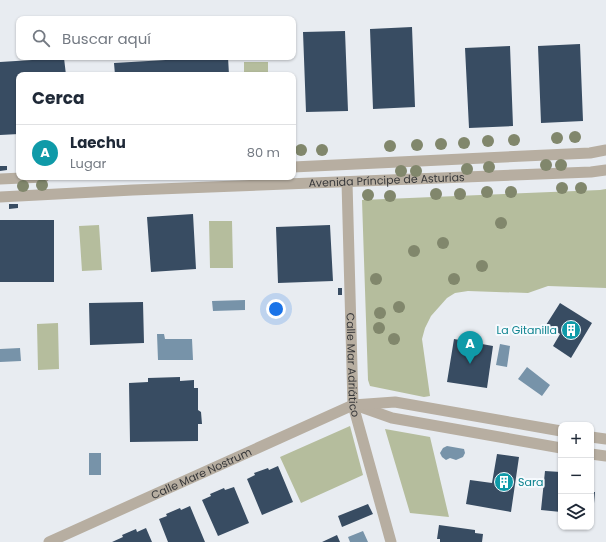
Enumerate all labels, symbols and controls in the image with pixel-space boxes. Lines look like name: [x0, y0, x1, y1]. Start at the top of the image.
search box: [16, 16, 296, 60]
icon: search: [30, 27, 52, 49]
text: Buscar aquí: [62, 28, 151, 49]
text: Cerca: [32, 86, 85, 110]
text: Laechu: [70, 132, 126, 153]
text: A: [40, 143, 50, 162]
text: 80 m: [247, 143, 280, 162]
text: Lugar: [70, 154, 106, 173]
street label: Avenida Príncipe de Asturias: [308, 169, 465, 191]
your location: [266, 299, 286, 319]
street label: Calle Mar Adriático: [343, 312, 364, 419]
building icon: La Gitanilla: [560, 319, 582, 341]
place label: La Gitanilla: [497, 322, 557, 338]
pin: A: [457, 331, 483, 364]
map controls: [558, 422, 594, 530]
button: +: [558, 422, 594, 458]
street label: Calle Mare Nostrum: [148, 444, 254, 503]
button: −: [558, 458, 594, 494]
building icon: Sara: [493, 471, 515, 493]
place label: Sara: [518, 474, 543, 490]
button: layers: [558, 494, 594, 530]

